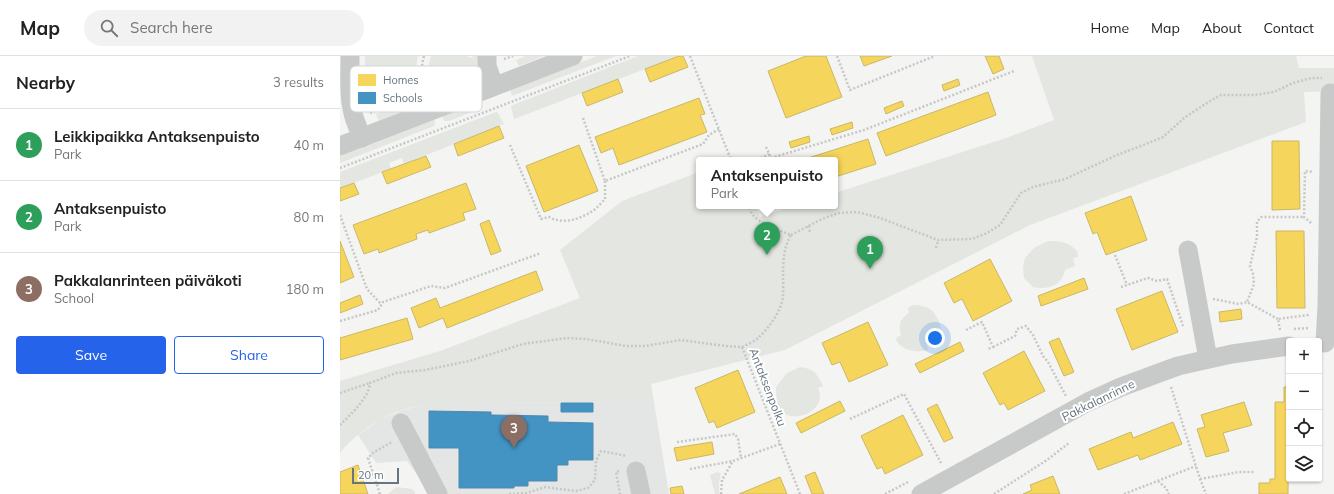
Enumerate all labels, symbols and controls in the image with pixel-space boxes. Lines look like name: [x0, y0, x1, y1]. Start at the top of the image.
search box: [84, 10, 364, 46]
text: Map: [20, 16, 60, 40]
icon: search: [98, 17, 120, 39]
text: Search here: [130, 18, 213, 37]
text: Home: [1090, 19, 1129, 37]
text: Map: [1151, 19, 1180, 37]
text: About: [1202, 19, 1242, 37]
text: Contact: [1264, 19, 1314, 37]
legend: [350, 66, 482, 112]
text: Nearby: [16, 72, 75, 93]
text: Homes: [383, 73, 419, 87]
text: 3 results: [273, 74, 324, 90]
text: Schools: [383, 91, 422, 105]
text: Leikkipaikka Antaksenpuisto: [54, 127, 260, 146]
text: 1: [25, 137, 33, 153]
text: 40 m: [294, 137, 324, 153]
text: Park: [54, 146, 81, 162]
popup: [696, 157, 838, 209]
text: Antaksenpuisto: [711, 166, 823, 185]
text: Park: [711, 185, 738, 201]
text: Antaksenpuisto: [54, 199, 166, 218]
text: 2: [25, 209, 33, 225]
text: 80 m: [294, 209, 324, 225]
text: Park: [54, 218, 81, 234]
pin: 2: [754, 222, 780, 255]
pin: 1: [857, 236, 883, 269]
text: Pakkalanrinteen päiväkoti: [54, 271, 242, 290]
text: 3: [25, 281, 33, 297]
text: 180 m: [286, 281, 324, 297]
text: School: [54, 290, 94, 306]
your location: [925, 328, 945, 348]
button: Save: [16, 336, 166, 374]
button: Share: [174, 336, 324, 374]
map controls: [1286, 338, 1322, 482]
button: +: [1286, 338, 1322, 374]
street label: Antaksenpolku: [746, 346, 790, 428]
button: −: [1286, 374, 1322, 410]
street label: Pakkalanrinne: [1059, 376, 1137, 424]
button: locate: [1286, 410, 1322, 446]
pin: 3: [501, 415, 527, 448]
button: layers: [1286, 446, 1322, 482]
scale bar: [352, 466, 399, 485]
text: 20 m: [358, 468, 384, 482]

